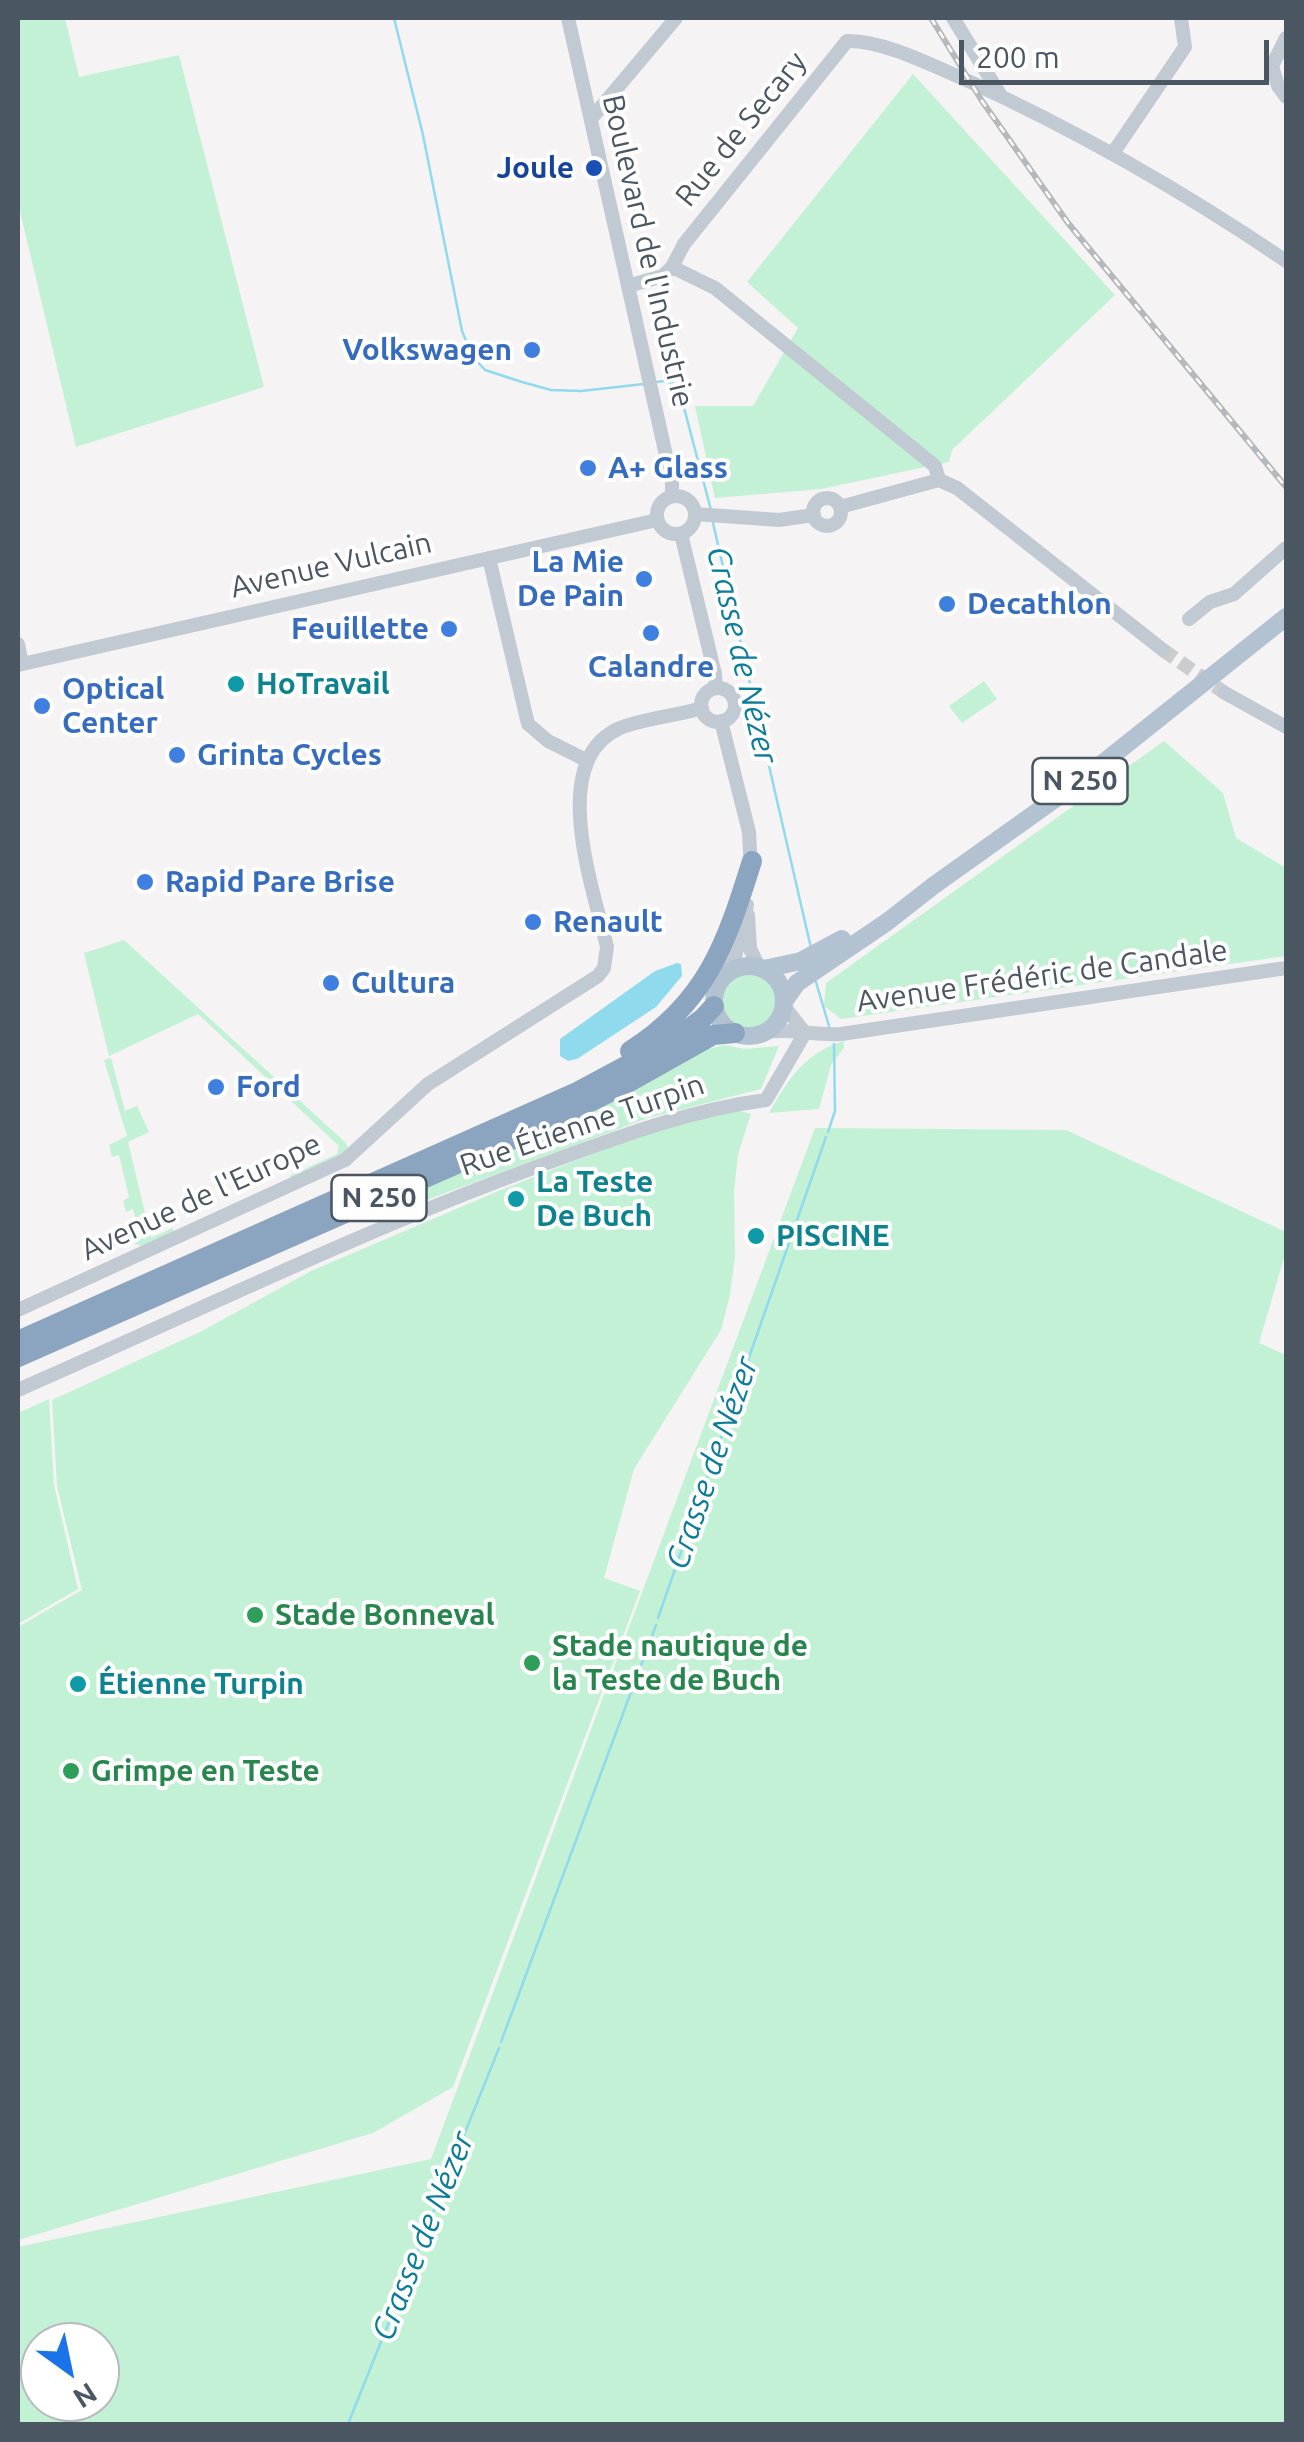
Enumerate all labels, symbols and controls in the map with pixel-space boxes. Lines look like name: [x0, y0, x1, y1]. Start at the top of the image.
scale bar: [964, 20, 1274, 82]
text: 200 m: [976, 40, 1060, 74]
street label: Rue de Secary: [668, 45, 814, 213]
street label: Boulevard de l'Industrie: [595, 91, 701, 411]
place label: Joule: [496, 150, 574, 186]
marker: Joule: [583, 157, 605, 179]
place label: Volkswagen: [342, 332, 512, 368]
marker: Volkswagen: [521, 339, 543, 361]
place label: A+ Glass: [608, 450, 728, 486]
marker: A+ Glass: [577, 457, 599, 479]
street label: Avenue Vulcain: [227, 524, 435, 606]
water label: Crasse de Nézer: [698, 543, 786, 767]
place label: La Mie De Pain: [517, 544, 624, 614]
marker: La Mie De Pain: [633, 568, 655, 590]
place label: Decathlon: [967, 586, 1112, 622]
marker: Decathlon: [936, 593, 958, 615]
place label: Feuillette: [291, 611, 429, 647]
marker: Feuillette: [438, 618, 460, 640]
marker: Calandre: [640, 622, 662, 644]
place label: Calandre: [588, 649, 714, 685]
place label: HoTravail: [256, 666, 390, 702]
place label: Optical Center: [62, 671, 164, 742]
marker: HoTravail: [225, 673, 247, 695]
marker: Optical Center: [31, 695, 53, 717]
place label: Grinta Cycles: [197, 737, 382, 773]
marker: Grinta Cycles: [166, 744, 188, 766]
road number: N 250: [1032, 758, 1128, 804]
place label: Rapid Pare Brise: [165, 864, 395, 900]
marker: Rapid Pare Brise: [134, 871, 156, 893]
place label: Renault: [553, 904, 663, 940]
marker: Renault: [522, 911, 544, 933]
street label: Avenue Frédéric de Candale: [854, 932, 1230, 1020]
place label: Cultura: [351, 965, 455, 1001]
marker: Cultura: [320, 972, 342, 994]
street label: Rue Étienne Turpin: [455, 1066, 709, 1184]
place label: Ford: [236, 1069, 301, 1105]
marker: Ford: [205, 1076, 227, 1098]
street label: Avenue de l'Europe: [75, 1126, 327, 1268]
place label: La Teste De Buch: [536, 1164, 653, 1234]
road number: N 250: [332, 1175, 426, 1221]
marker: La Teste De Buch: [505, 1188, 527, 1210]
place label: PISCINE: [776, 1218, 889, 1254]
marker: PISCINE: [745, 1225, 767, 1247]
water label: Crasse de Nézer: [658, 1352, 766, 1574]
place label: Stade Bonneval: [275, 1597, 495, 1633]
marker: Stade Bonneval: [244, 1604, 266, 1626]
place label: Stade nautique de la Teste de Buch: [552, 1628, 808, 1698]
marker: Stade nautique de la Teste de Buch: [521, 1652, 543, 1674]
place label: Étienne Turpin: [98, 1666, 304, 1702]
marker: Étienne Turpin: [67, 1673, 89, 1695]
place label: Grimpe en Teste: [91, 1753, 320, 1789]
marker: Grimpe en Teste: [60, 1760, 82, 1782]
water label: Crasse de Nézer: [364, 2126, 482, 2346]
north arrow: [20, 2322, 120, 2422]
text: N: [68, 2377, 103, 2415]

